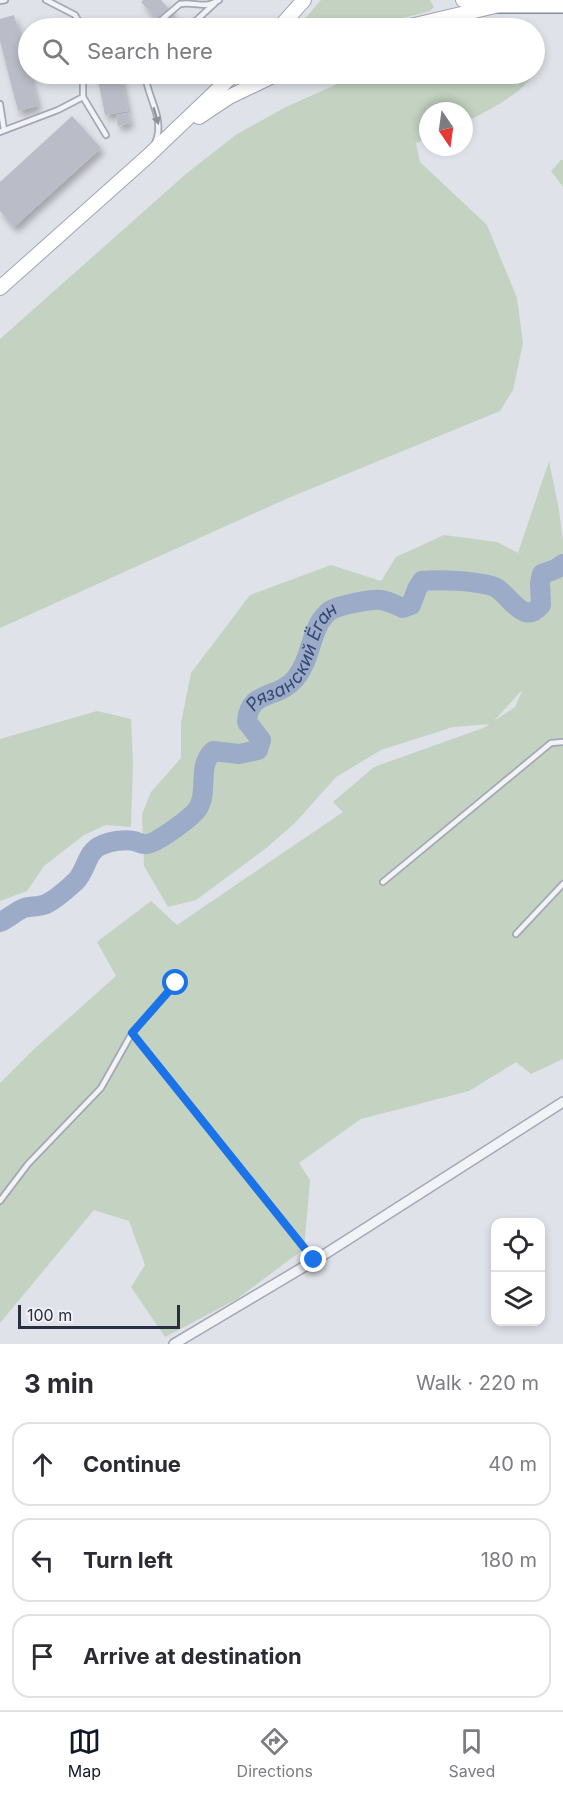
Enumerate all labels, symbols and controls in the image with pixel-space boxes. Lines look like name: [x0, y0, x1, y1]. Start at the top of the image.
search box: [18, 18, 545, 84]
icon: search: [39, 35, 72, 68]
text: Search here: [87, 38, 213, 64]
north arrow: [419, 102, 473, 156]
one-way arrow: [152, 107, 161, 125]
water label: Рязанский Ёган: [241, 598, 341, 715]
route start: [162, 969, 188, 995]
map controls: [491, 1218, 545, 1326]
button: locate: [491, 1218, 545, 1272]
route end: [300, 1246, 326, 1272]
button: layers: [491, 1272, 545, 1326]
scale bar: [18, 1302, 180, 1330]
text: 100 m: [27, 1305, 72, 1325]
text: 3 min: [24, 1368, 94, 1399]
text: Walk · 220 m: [416, 1371, 539, 1395]
icon: ahead: [26, 1448, 59, 1481]
text: Continue: [83, 1451, 181, 1477]
text: 40 m: [488, 1452, 537, 1476]
icon: left: [26, 1544, 59, 1577]
text: Turn left: [83, 1547, 173, 1573]
text: 180 m: [481, 1548, 537, 1572]
icon: arrive: [26, 1640, 59, 1673]
text: Arrive at destination: [83, 1643, 302, 1669]
tab: Map: [68, 1725, 101, 1781]
tab: Directions: [237, 1725, 313, 1781]
tab: Saved: [448, 1725, 495, 1781]

